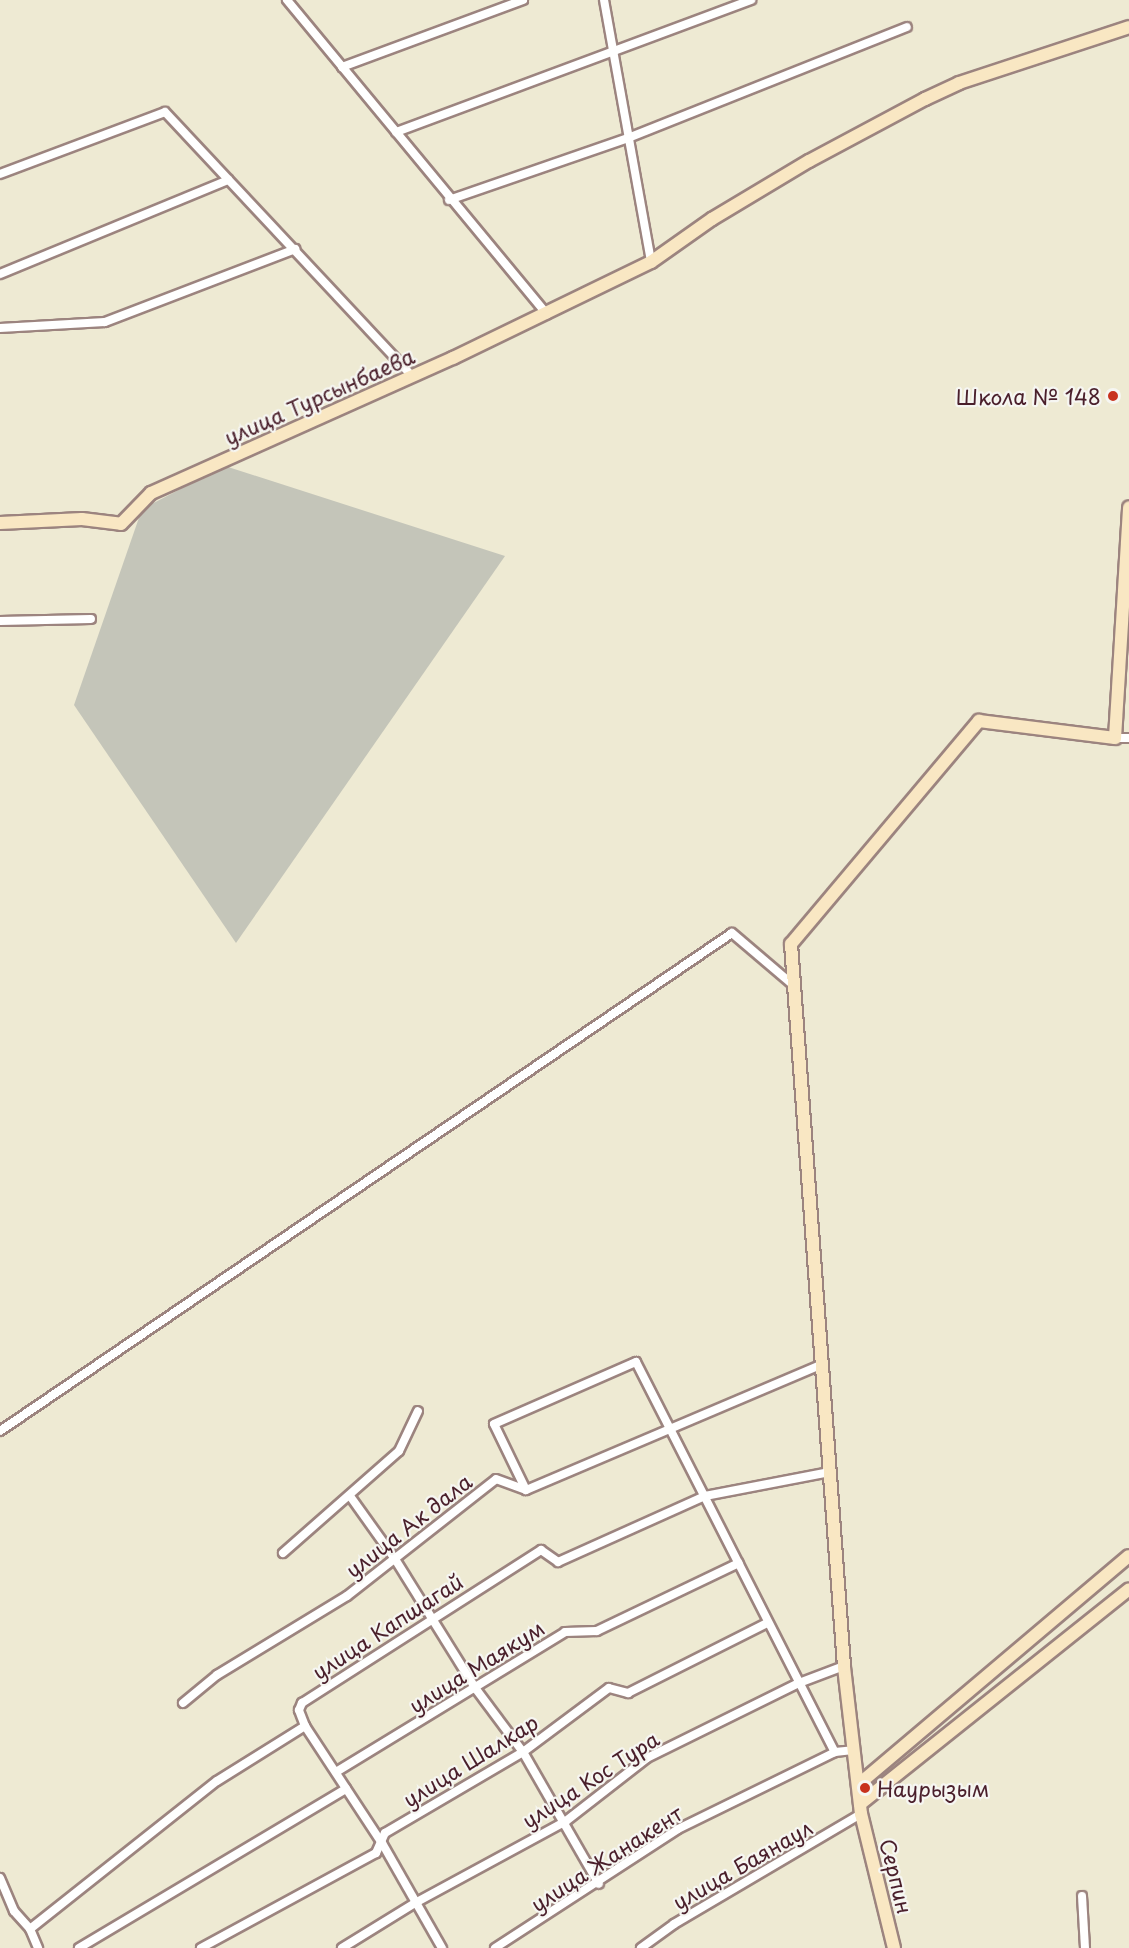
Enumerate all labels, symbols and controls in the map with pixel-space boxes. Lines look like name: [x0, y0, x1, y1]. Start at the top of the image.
street label: улица Турсынбаева: [219, 342, 419, 450]
place label: Школа № 148: [955, 383, 1101, 409]
marker: Школа № 148: [1106, 389, 1120, 403]
street label: улица Ак дала: [339, 1467, 477, 1583]
street label: улица Капшагай: [307, 1568, 467, 1684]
street label: улица Маякум: [403, 1614, 549, 1718]
street label: улица Шалкар: [398, 1708, 542, 1812]
street label: улица Кос Тура: [515, 1724, 665, 1834]
place label: Наурызым: [877, 1775, 989, 1801]
marker: Наурызым: [858, 1781, 872, 1795]
street label: улица Жанакент: [525, 1799, 687, 1917]
street label: улица Баянаул: [668, 1814, 816, 1914]
street label: Серпин: [876, 1836, 918, 1916]

